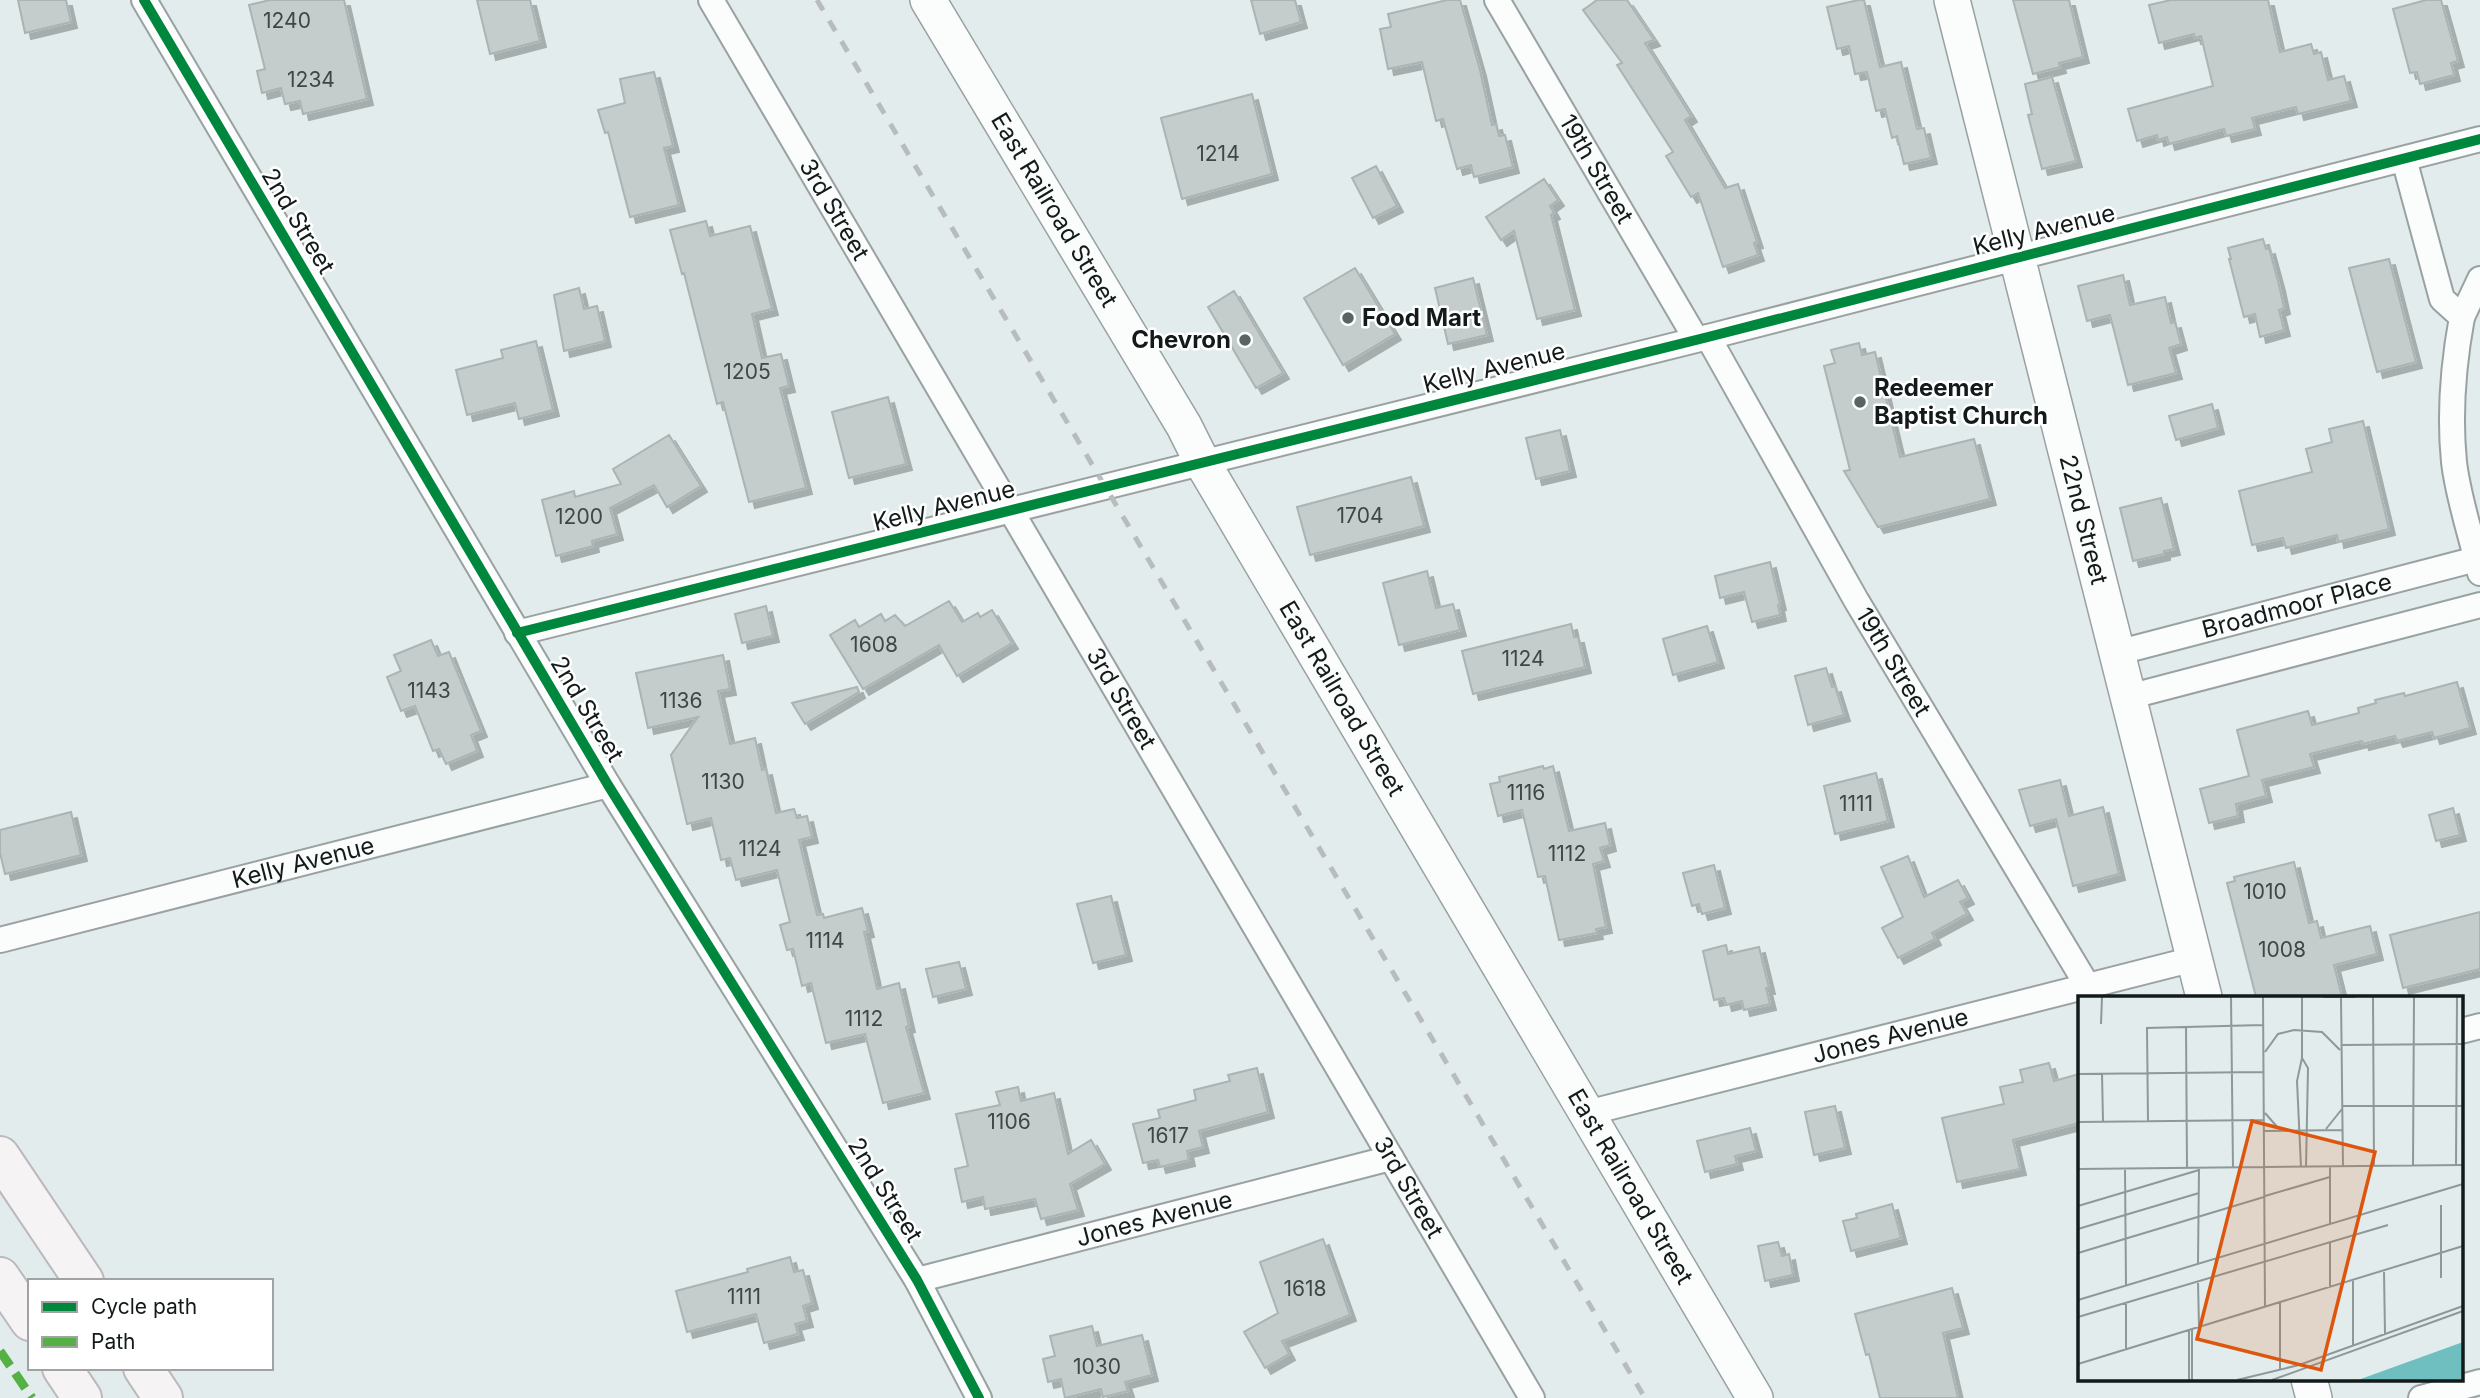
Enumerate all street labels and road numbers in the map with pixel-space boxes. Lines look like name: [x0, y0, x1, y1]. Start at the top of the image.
street label: East Railroad Street: [985, 107, 1124, 312]
street label: 19th Street: [1553, 109, 1640, 229]
street label: 3rd Street: [793, 153, 876, 265]
street label: 2nd Street: [256, 163, 341, 279]
street label: Kelly Avenue: [1970, 198, 2118, 261]
street label: Kelly Avenue: [1420, 336, 1568, 399]
street label: 22nd Street: [2054, 452, 2114, 588]
street label: Kelly Avenue: [870, 474, 1018, 537]
street label: Broadmoor Place: [2199, 567, 2395, 644]
street label: East Railroad Street: [1273, 596, 1411, 801]
street label: 19th Street: [1850, 602, 1937, 721]
street label: 3rd Street: [1081, 642, 1163, 754]
street label: 2nd Street: [545, 651, 630, 767]
street label: Kelly Avenue: [229, 830, 377, 894]
street label: Jones Avenue: [1809, 1002, 1971, 1069]
street label: East Railroad Street: [1562, 1084, 1700, 1289]
street label: 3rd Street: [1368, 1131, 1450, 1243]
street label: 2nd Street: [842, 1132, 929, 1248]
street label: Jones Avenue: [1073, 1184, 1235, 1252]

